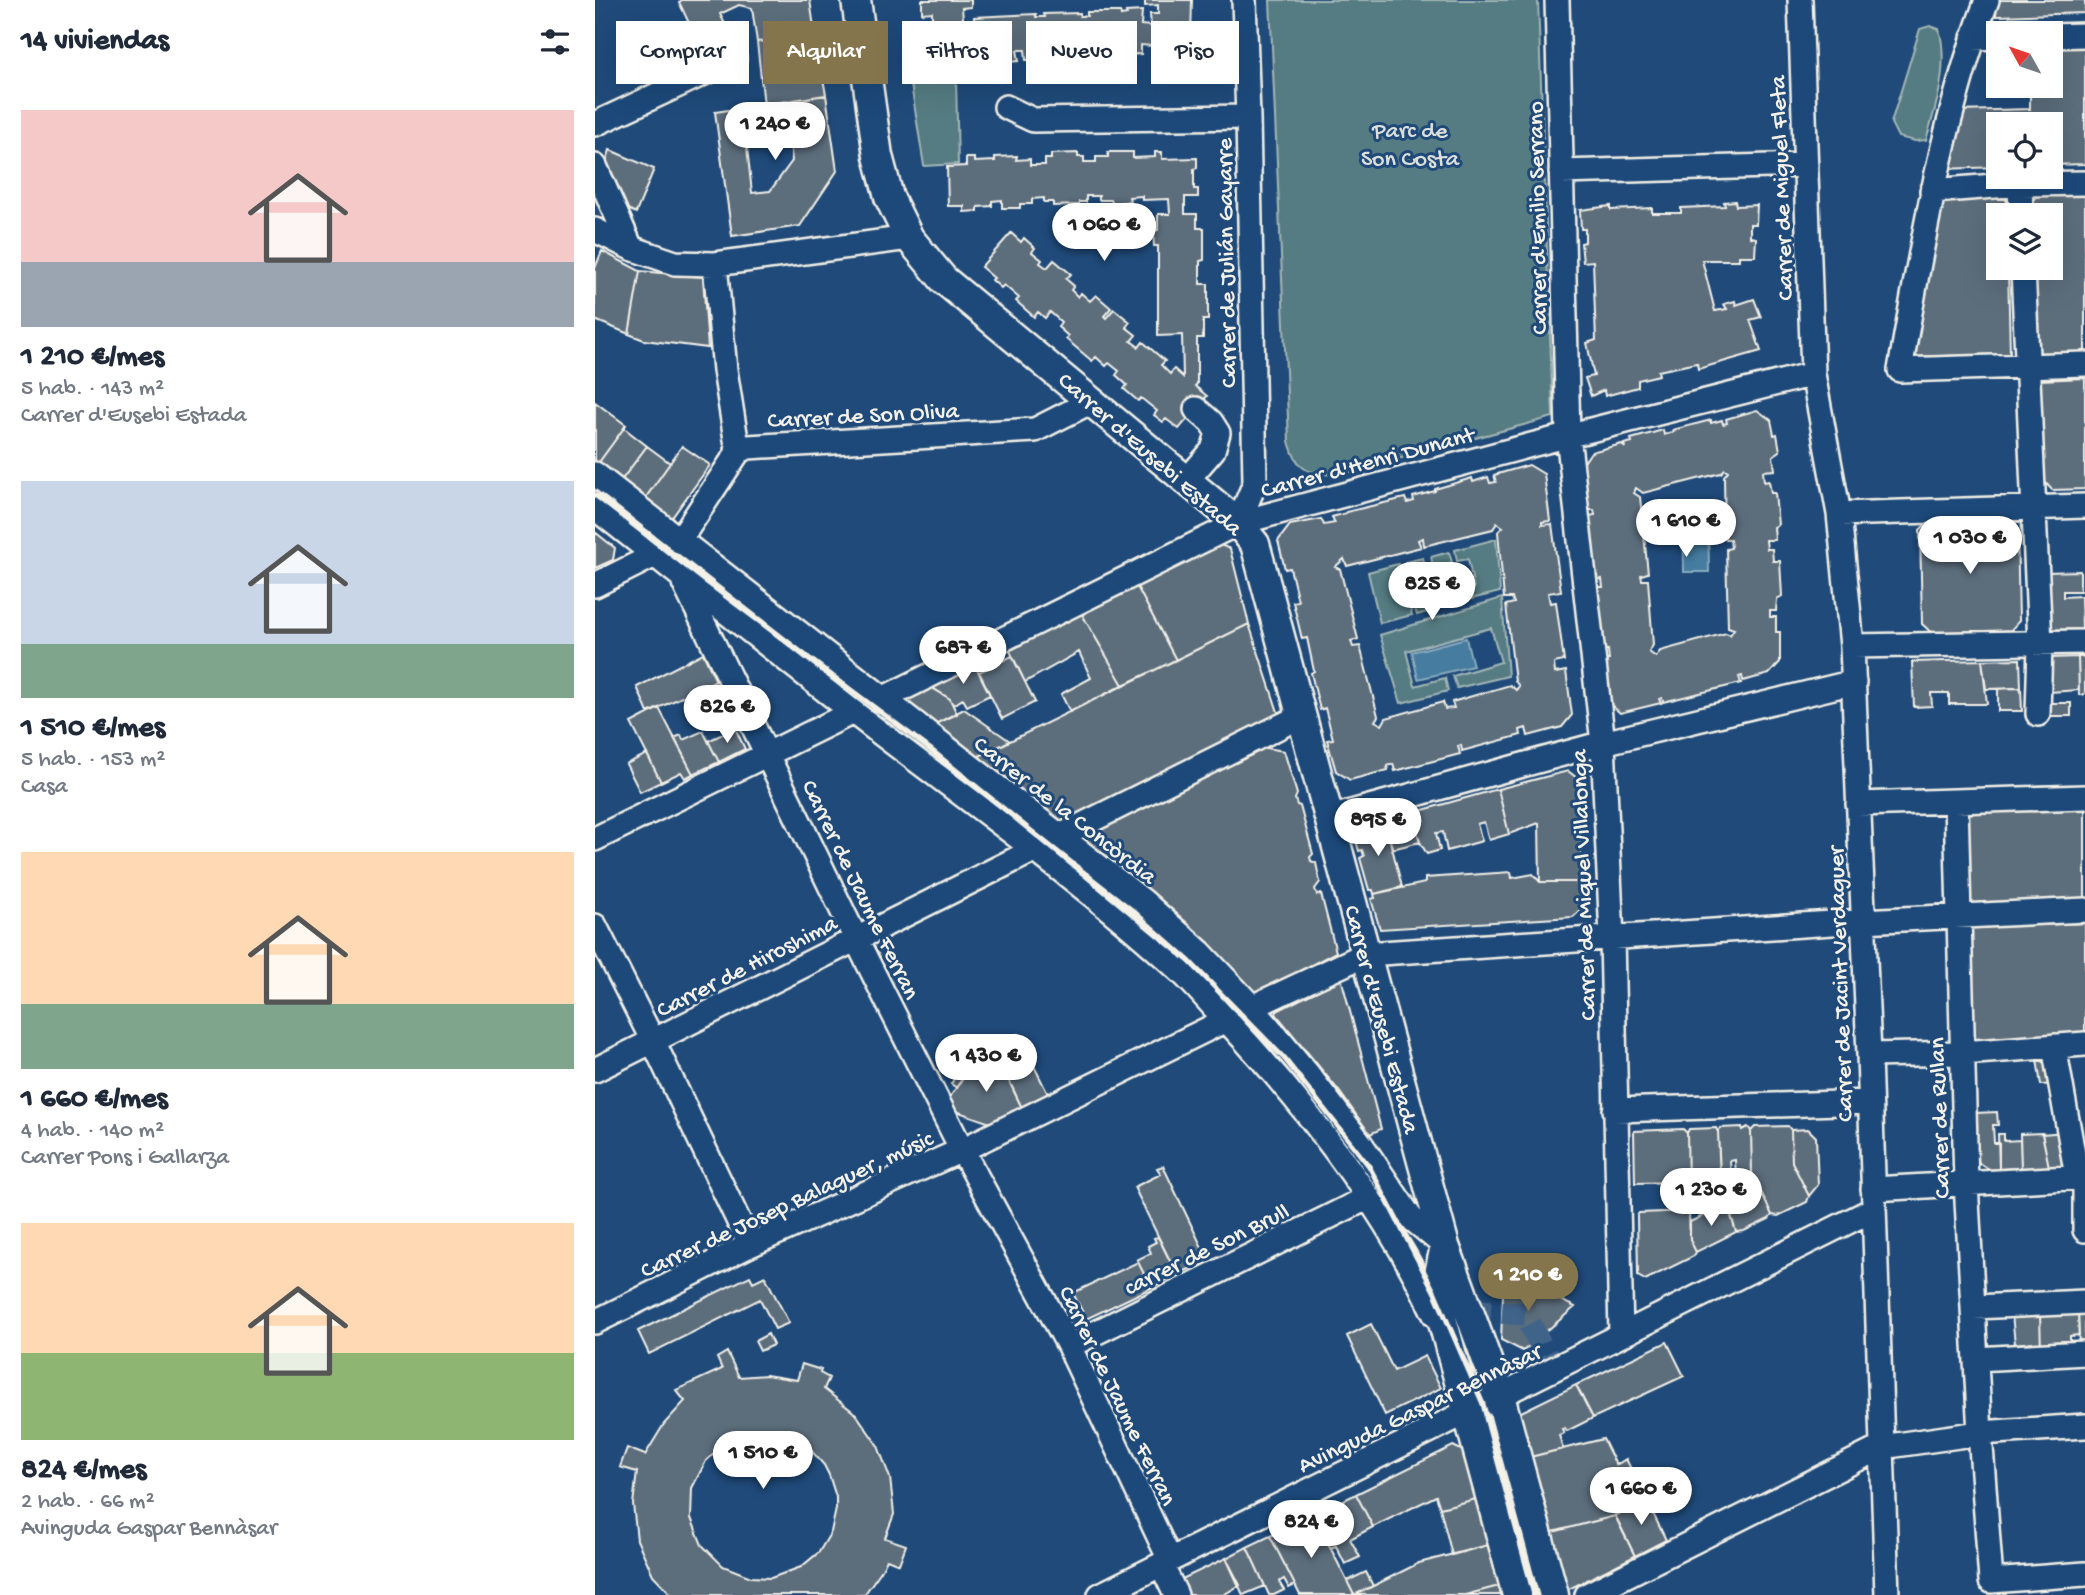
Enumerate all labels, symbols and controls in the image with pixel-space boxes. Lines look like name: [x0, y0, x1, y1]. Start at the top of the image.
chip: Comprar: [616, 21, 749, 84]
chip: Alquilar: [763, 21, 888, 84]
chip: Filtros: [902, 21, 1012, 84]
chip: Nuevo: [1026, 21, 1137, 84]
chip: Piso: [1151, 21, 1239, 84]
north arrow: [1986, 21, 2063, 98]
map controls: [1986, 21, 2063, 280]
icon: filters: [536, 23, 574, 61]
text: 14 viviendas: [21, 25, 169, 60]
street label: Carrer de Miguel Fleta: [1765, 74, 1802, 301]
street label: Carrer d'Emilio Serrano: [1523, 101, 1556, 335]
pin: 1 240 €: [710, 102, 840, 162]
text: 1 240 €: [740, 111, 810, 138]
button: locate: [1986, 112, 2063, 189]
park label: Parc de Son Costa: [1361, 118, 1460, 175]
street label: Carrer de Julián Gayarre: [1212, 137, 1245, 388]
icon: home: [235, 155, 361, 281]
button: layers: [1986, 203, 2063, 280]
pin: 1 060 €: [1039, 204, 1169, 263]
text: 1 060 €: [1068, 212, 1140, 239]
text: 1 210 €/mes: [21, 341, 164, 376]
street label: Carrer d'Eusebi Estada: [1050, 367, 1248, 544]
text: 5 hab. · 143 m²: [21, 376, 164, 403]
street label: Carrer de Son Oliva: [767, 398, 960, 437]
text: Carrer d'Eusebi Estada: [21, 403, 247, 430]
street label: Carrer d'Henri Dunant: [1258, 421, 1480, 507]
pin: 1 610 €: [1621, 500, 1751, 559]
text: 1 610 €: [1652, 508, 1720, 535]
pin: 1 030 €: [1905, 516, 2035, 576]
text: 1 030 €: [1934, 525, 2006, 552]
icon: home: [235, 526, 361, 652]
pin: 825 €: [1383, 562, 1481, 622]
text: 825 €: [1404, 571, 1460, 598]
pin: 687 €: [914, 626, 1012, 686]
text: 687 €: [935, 635, 991, 662]
pin: 826 €: [678, 686, 776, 745]
text: 826 €: [700, 694, 754, 721]
text: 1 510 €/mes: [21, 712, 165, 747]
street label: Carrer de la Concòrdia: [966, 731, 1162, 893]
text: 5 hab. · 153 m²: [21, 747, 165, 774]
street label: Carrer de Miquel Villalonga: [1566, 748, 1605, 1021]
text: Casa: [21, 774, 67, 801]
street label: Carrer de Jaume Ferran: [793, 776, 925, 1006]
pin: 895 €: [1329, 798, 1427, 858]
text: 895 €: [1350, 807, 1406, 834]
street label: Carrer de Jacint Verdaguer: [1823, 843, 1862, 1122]
icon: home: [235, 897, 361, 1023]
street label: Carrer d'Eusebi Estada: [1335, 902, 1424, 1138]
street label: Carrer de Hiroshima: [652, 910, 844, 1026]
pin: 1 430 €: [921, 1034, 1051, 1094]
street label: Carrer de Rullan: [1924, 1036, 1959, 1199]
text: 1 430 €: [951, 1043, 1021, 1070]
text: 1 660 €/mes: [21, 1083, 168, 1118]
text: 4 hab. · 140 m²: [21, 1118, 164, 1145]
street label: Carrer de Josep Balaguer, músic: [637, 1125, 939, 1287]
text: Carrer Pons i Gallarza: [21, 1145, 229, 1172]
pin: 1 230 €: [1646, 1168, 1776, 1228]
text: 1 230 €: [1676, 1177, 1746, 1204]
street label: carrer de Son Brull: [1120, 1199, 1295, 1304]
pin: 1 210 €: [1463, 1254, 1593, 1313]
text: 1 210 €: [1494, 1262, 1562, 1289]
icon: home: [235, 1268, 361, 1394]
street label: Carrer de Jaume Ferran: [1050, 1282, 1182, 1512]
street label: Avinguda Gaspar Bennàsar: [1294, 1337, 1549, 1482]
pin: 1 510 €: [698, 1432, 828, 1491]
text: 1 510 €: [729, 1440, 797, 1467]
text: 824 €/mes: [21, 1454, 146, 1489]
pin: 1 660 €: [1576, 1468, 1706, 1527]
text: 1 660 €: [1606, 1476, 1676, 1503]
text: 2 hab. · 66 m²: [21, 1489, 155, 1516]
pin: 824 €: [1262, 1500, 1360, 1560]
text: 824 €: [1284, 1509, 1338, 1536]
text: Avinguda Gaspar Bennàsar: [21, 1516, 277, 1543]

